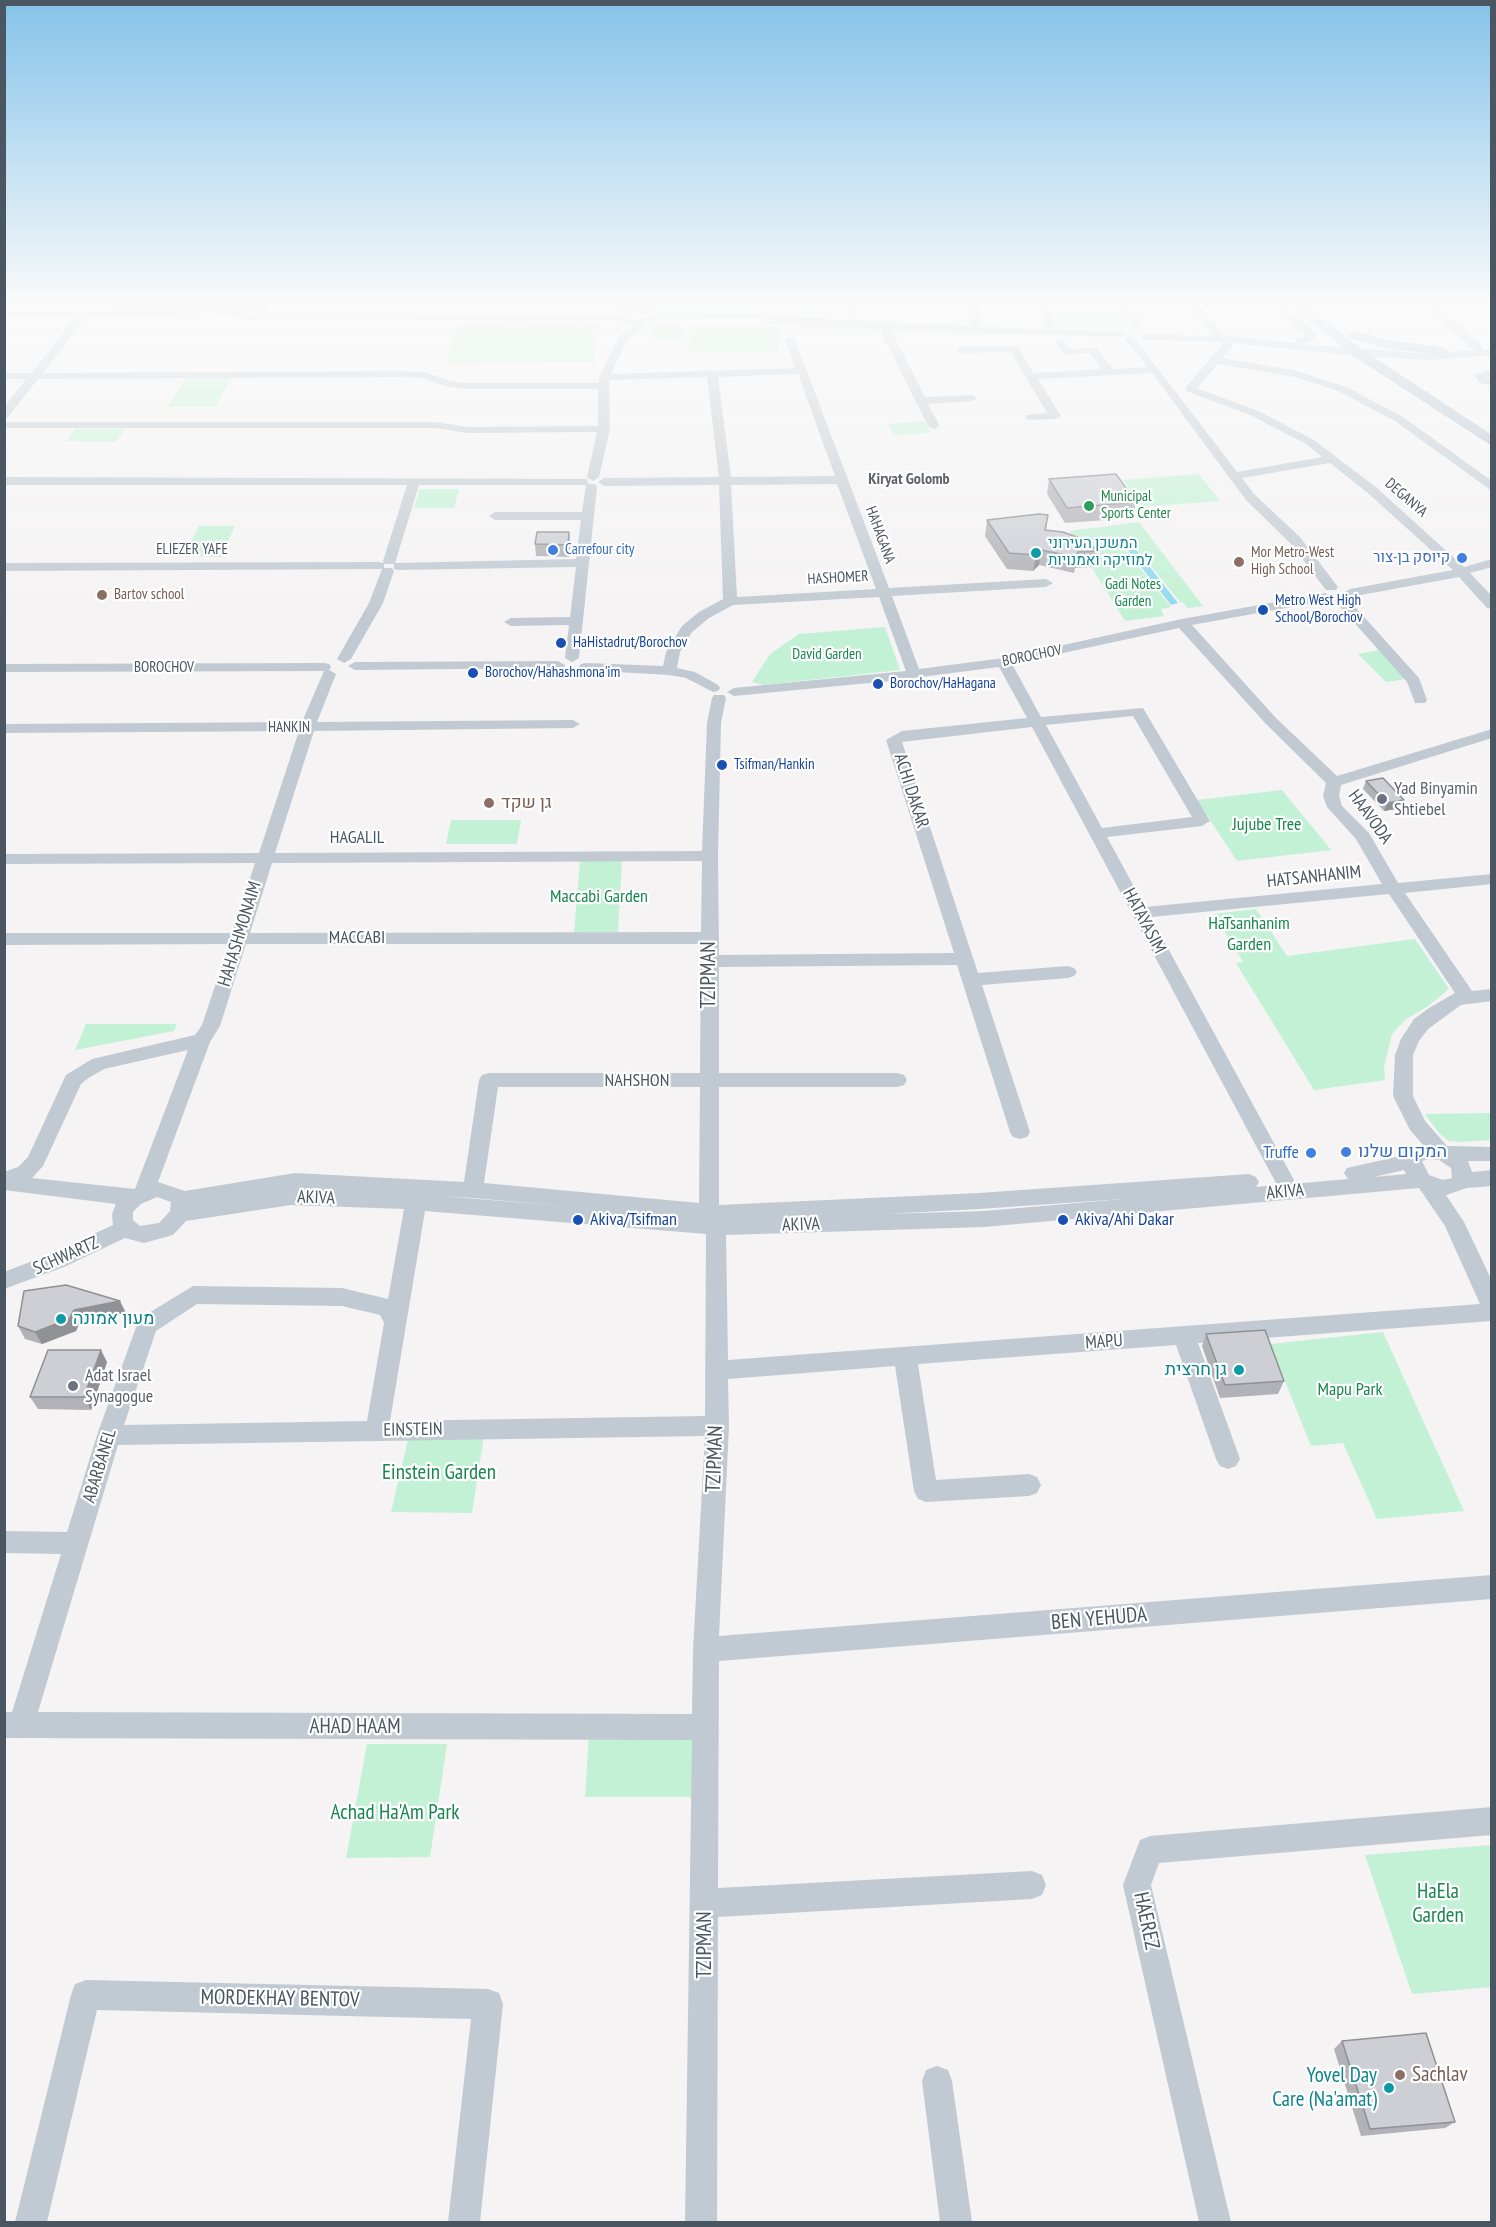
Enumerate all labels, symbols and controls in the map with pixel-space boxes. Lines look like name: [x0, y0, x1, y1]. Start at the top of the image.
district label: Kiryat Golomb: [868, 469, 950, 489]
street label: DEGANYA: [1381, 475, 1431, 521]
place label: Municipal Sports Center: [1101, 488, 1171, 523]
marker: Municipal Sports Center: [1082, 499, 1096, 513]
street label: HAHAGANA: [861, 504, 899, 566]
place label: המשכן העירוני למוזיקה ואמנויות: [1048, 535, 1153, 570]
street label: ELIEZER YAFE: [156, 541, 228, 559]
place label: Carrefour city: [565, 541, 634, 559]
marker: Carrefour city: [546, 543, 560, 557]
place label: Mor Metro-West High School: [1251, 544, 1334, 579]
marker: המשכן העירוני למוזיקה ואמנויות: [1029, 546, 1043, 560]
place label: קיוסק בן-צור: [1373, 549, 1450, 567]
marker: קיוסק בן-צור: [1455, 551, 1469, 565]
marker: Mor Metro-West High School: [1232, 555, 1246, 569]
street label: HASHOMER: [807, 567, 869, 589]
park label: Gadi Notes Garden: [1105, 576, 1161, 611]
place label: Bartov school: [114, 586, 184, 604]
marker: Bartov school: [95, 588, 109, 602]
place label: Metro West High School/Borochov: [1275, 592, 1362, 627]
marker: Metro West High School/Borochov: [1256, 603, 1270, 617]
place label: HaHistadrut/Borochov: [573, 634, 687, 652]
marker: HaHistadrut/Borochov: [554, 636, 568, 650]
street label: BOROCHOV: [1001, 641, 1063, 671]
park label: David Garden: [792, 646, 862, 664]
street label: BOROCHOV: [134, 659, 194, 677]
place label: Borochov/Hahashmona'im: [485, 664, 620, 682]
marker: Borochov/Hahashmona'im: [466, 666, 480, 680]
place label: Borochov/HaHagana: [890, 675, 996, 693]
marker: Borochov/HaHagana: [871, 677, 885, 691]
street label: HANKIN: [268, 719, 310, 737]
street label: ACHI DAKAR: [889, 751, 933, 831]
place label: Tsifman/Hankin: [734, 756, 815, 774]
marker: Tsifman/Hankin: [715, 758, 729, 772]
place label: Yad Binyamin Shtiebel: [1394, 778, 1478, 820]
street label: HAAVODA: [1343, 786, 1397, 848]
place label: גן שקד: [501, 792, 552, 814]
marker: Yad Binyamin Shtiebel: [1375, 792, 1389, 806]
marker: גן שקד: [482, 796, 496, 810]
park label: Jujube Tree: [1232, 814, 1302, 836]
street label: HAGALIL: [330, 827, 384, 849]
street label: HATSANHANIM: [1266, 861, 1362, 893]
street label: HAHASHMONAIM: [214, 879, 266, 989]
street label: HATAYASIM: [1118, 885, 1170, 957]
park label: Maccabi Garden: [550, 886, 648, 908]
park label: HaTsanhanim Garden: [1208, 913, 1290, 956]
street label: MACCABI: [329, 927, 385, 949]
street label: TZIPMAN: [696, 942, 722, 1008]
street label: NAHSHON: [605, 1070, 669, 1092]
place label: המקום שלנו: [1358, 1141, 1447, 1163]
place label: Truffe: [1263, 1142, 1299, 1164]
marker: המקום שלנו: [1339, 1145, 1353, 1159]
marker: Truffe: [1304, 1146, 1318, 1160]
street label: AKIVA: [1265, 1180, 1305, 1204]
street label: AKIVA: [297, 1187, 335, 1209]
place label: Akiva/Tsifman: [590, 1209, 677, 1231]
place label: Akiva/Ahi Dakar: [1075, 1209, 1174, 1231]
marker: Akiva/Tsifman: [571, 1213, 585, 1227]
marker: Akiva/Ahi Dakar: [1056, 1213, 1070, 1227]
street label: AKIVA: [782, 1214, 820, 1236]
street label: SCHWARTZ: [30, 1232, 102, 1280]
place label: מעון אמונה: [73, 1308, 155, 1330]
marker: מעון אמונה: [54, 1312, 68, 1326]
street label: MAPU: [1085, 1330, 1123, 1354]
place label: גן חרצית: [1165, 1359, 1227, 1381]
marker: גן חרצית: [1232, 1363, 1246, 1377]
place label: Adat Israel Synagogue: [85, 1365, 153, 1408]
marker: Adat Israel Synagogue: [66, 1379, 80, 1393]
park label: Mapu Park: [1318, 1379, 1382, 1401]
street label: EINSTEIN: [383, 1419, 443, 1441]
street label: TZIPMAN: [701, 1425, 729, 1493]
street label: ABARBANEL: [79, 1426, 121, 1506]
park label: Einstein Garden: [382, 1460, 496, 1486]
street label: BEN YEHUDA: [1050, 1602, 1148, 1636]
street label: AHAD HAAM: [309, 1714, 401, 1740]
park label: Achad Ha'Am Park: [331, 1800, 459, 1826]
park label: HaEla Garden: [1412, 1879, 1464, 1929]
street label: HAEREZ: [1128, 1890, 1164, 1952]
street label: TZIPMAN: [692, 1912, 718, 1978]
street label: MORDEKHAY BENTOV: [200, 1985, 360, 2013]
place label: Sachlav: [1412, 2062, 1468, 2088]
place label: Yovel Day Care (Na'amat): [1272, 2063, 1377, 2113]
marker: Sachlav: [1393, 2068, 1407, 2082]
marker: Yovel Day Care (Na'amat): [1382, 2081, 1396, 2095]

